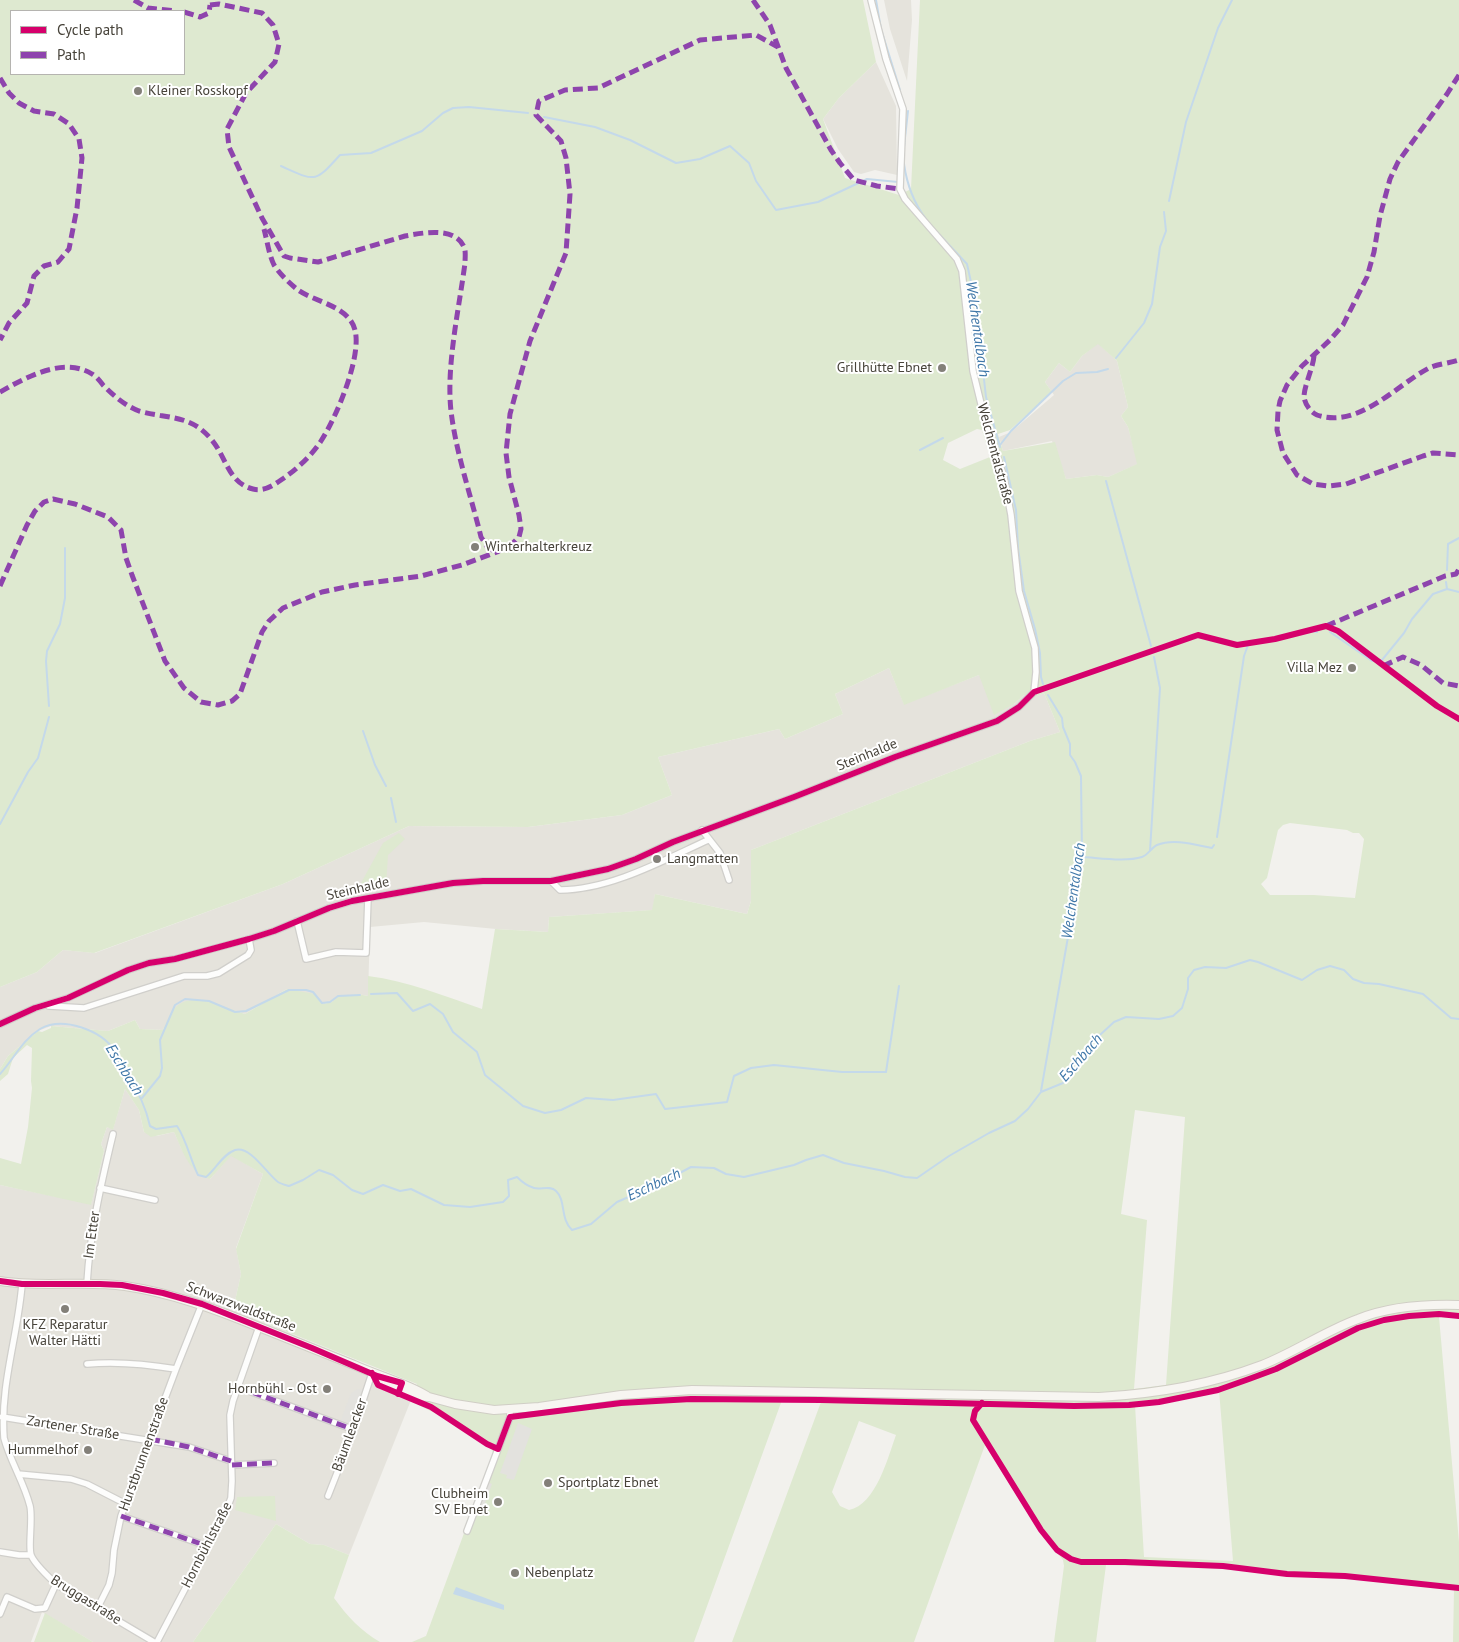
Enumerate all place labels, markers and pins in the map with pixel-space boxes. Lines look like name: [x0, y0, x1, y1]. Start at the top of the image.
place label: Kleiner Rosskopf: [148, 83, 248, 99]
marker: Kleiner Rosskopf: [132, 85, 144, 97]
place label: Grillhütte Ebnet: [837, 360, 932, 376]
marker: Grillhütte Ebnet: [936, 362, 948, 374]
place label: Winterhalterkreuz: [485, 539, 592, 555]
marker: Winterhalterkreuz: [469, 541, 481, 553]
place label: Villa Mez: [1287, 660, 1342, 676]
marker: Villa Mez: [1346, 662, 1358, 674]
place label: Langmatten: [667, 851, 738, 867]
marker: Langmatten: [651, 853, 663, 865]
marker: KFZ Reparatur Walter Hätti: [59, 1303, 71, 1315]
place label: KFZ Reparatur Walter Hätti: [22, 1317, 108, 1350]
place label: Hornbühl - Ost: [228, 1381, 317, 1397]
marker: Hornbühl - Ost: [321, 1383, 333, 1395]
place label: Hummelhof: [8, 1442, 78, 1458]
marker: Hummelhof: [82, 1444, 94, 1456]
place label: Sportplatz Ebnet: [558, 1475, 658, 1491]
marker: Sportplatz Ebnet: [542, 1477, 554, 1489]
place label: Clubheim SV Ebnet: [431, 1486, 488, 1518]
marker: Clubheim SV Ebnet: [492, 1496, 504, 1508]
place label: Nebenplatz: [525, 1565, 593, 1581]
marker: Nebenplatz: [509, 1567, 521, 1579]

